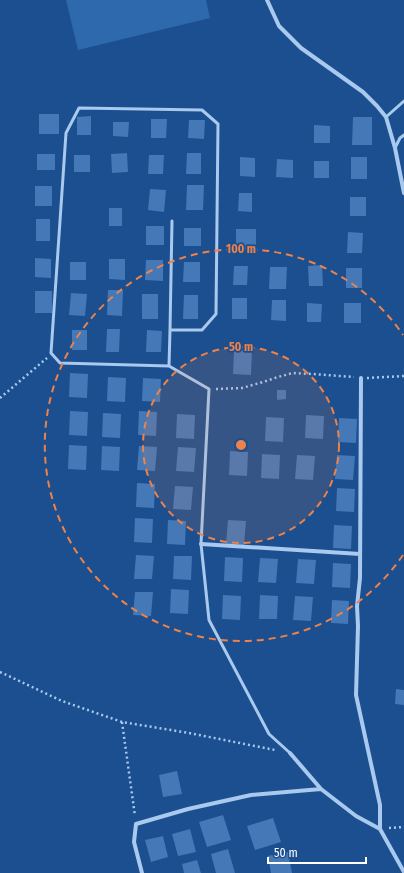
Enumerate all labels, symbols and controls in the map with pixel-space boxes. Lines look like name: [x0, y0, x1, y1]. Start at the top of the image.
text: 100 m: [226, 242, 256, 256]
text: 50 m: [229, 340, 253, 354]
centre of rings: [234, 438, 248, 452]
scale bar: [268, 839, 366, 865]
text: 50 m: [274, 846, 298, 860]

